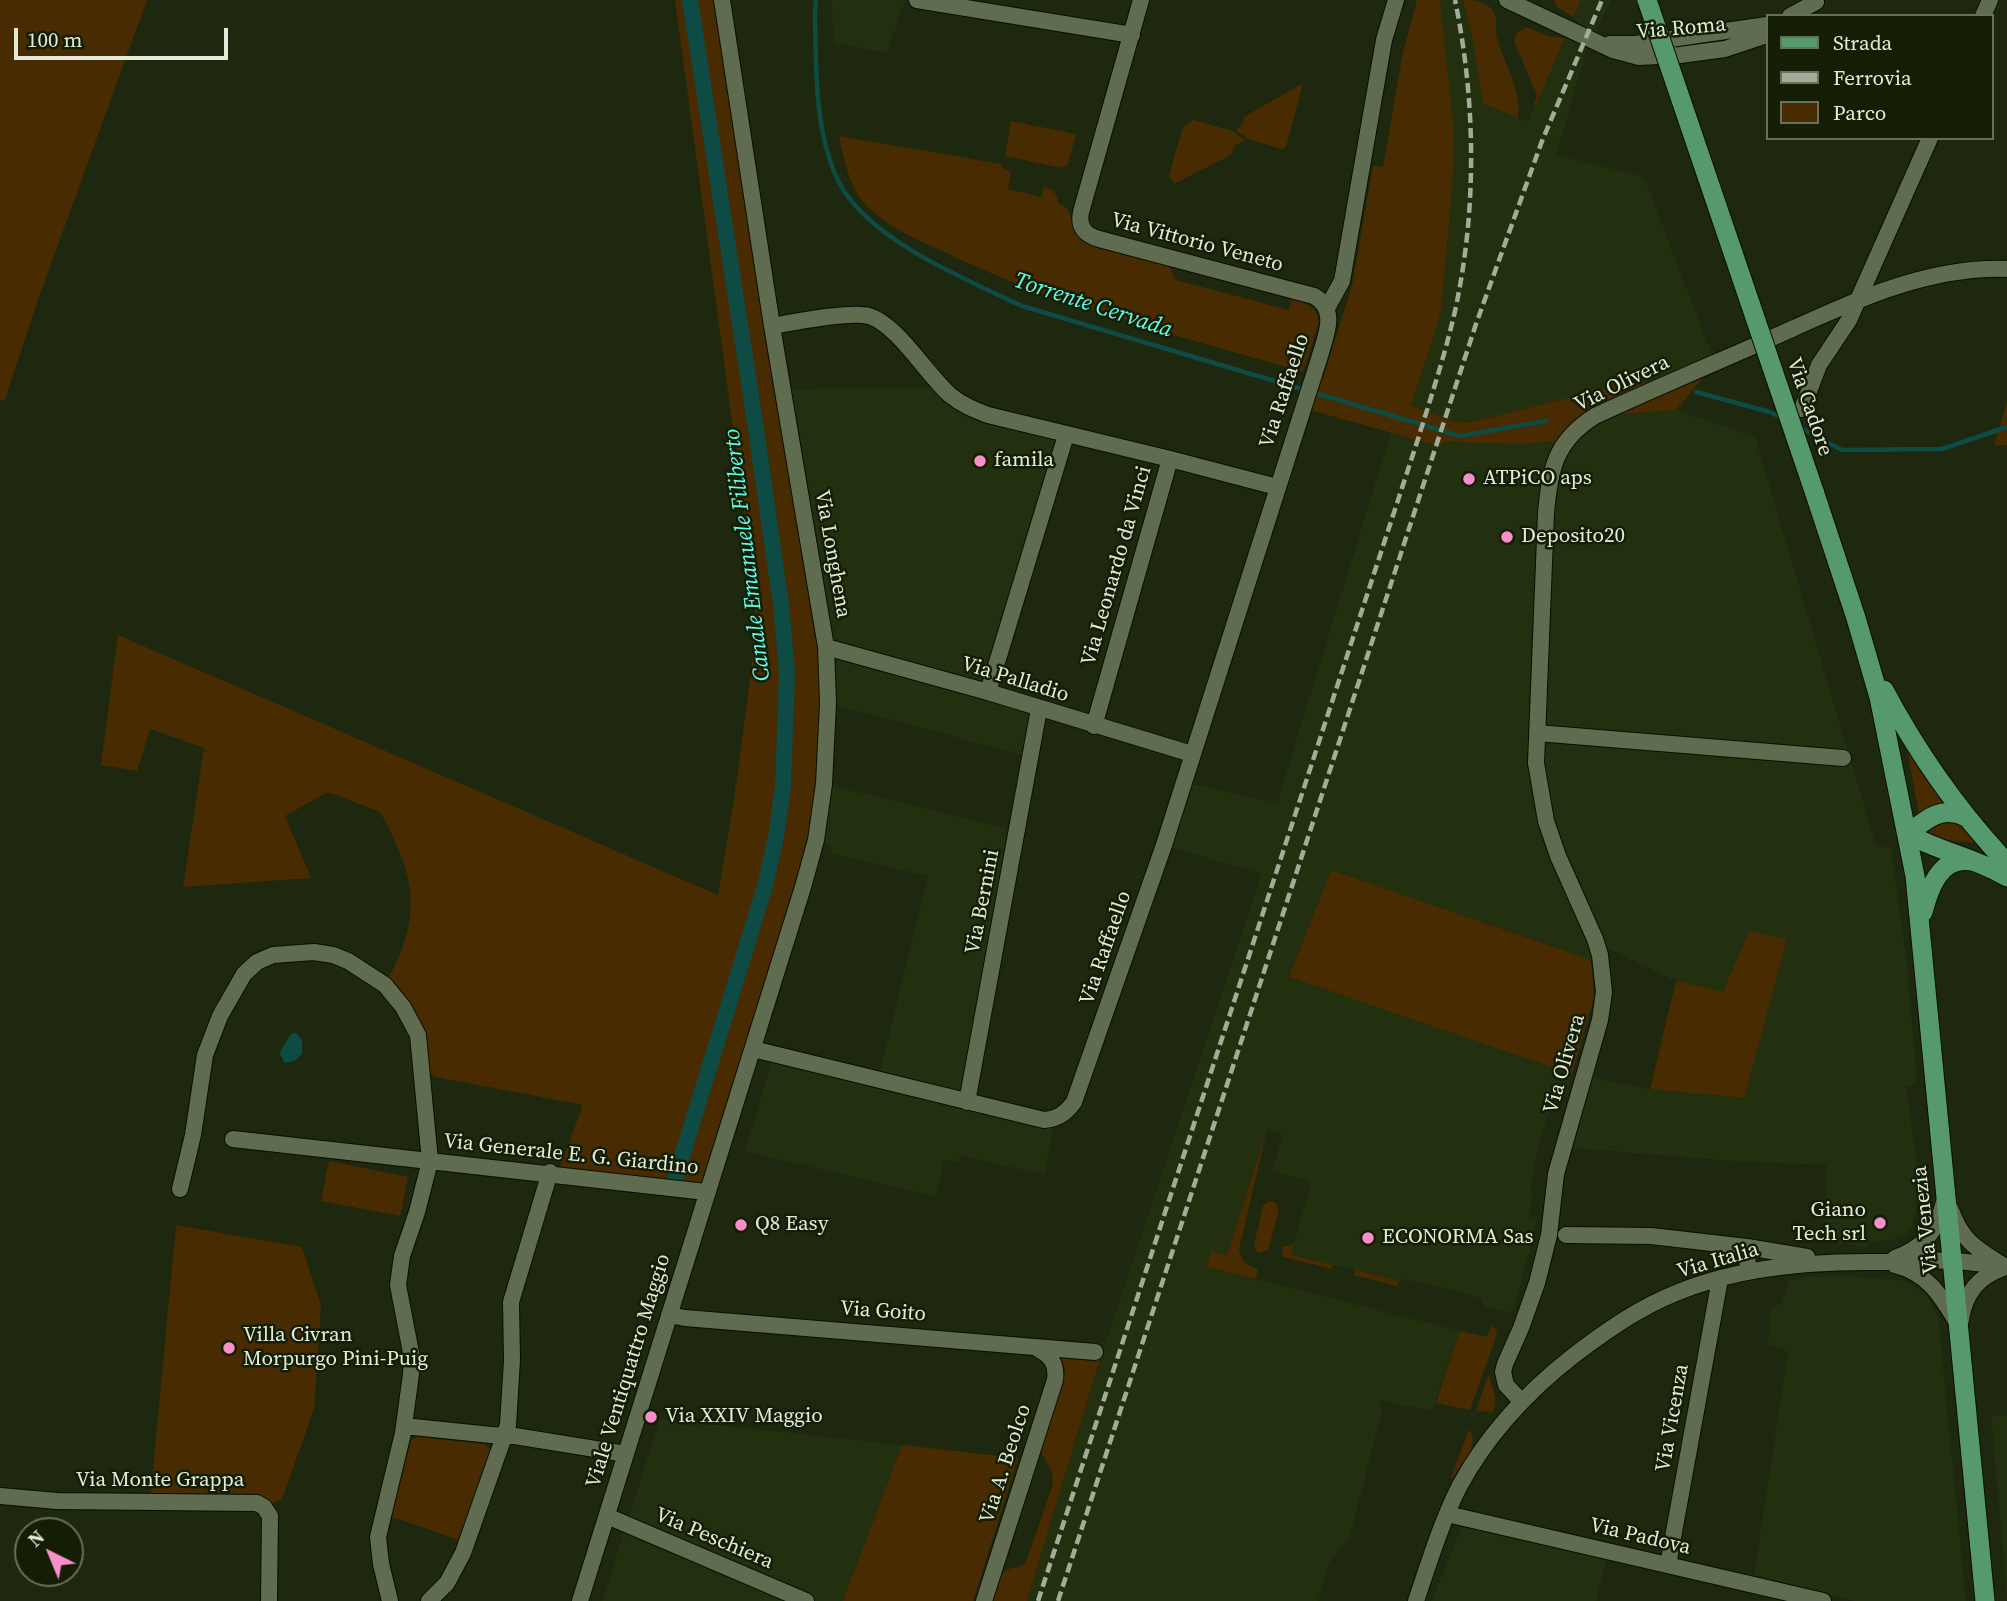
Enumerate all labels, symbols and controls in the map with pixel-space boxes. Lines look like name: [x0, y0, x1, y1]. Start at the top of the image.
street label: Via Roma: [1635, 13, 1727, 45]
scale bar: [18, 14, 231, 58]
legend: [1766, 14, 1993, 140]
text: 100 m: [27, 25, 82, 54]
text: Strada: [1833, 28, 1892, 57]
text: Ferrovia: [1833, 63, 1912, 92]
text: Parco: [1833, 98, 1886, 127]
street label: Via Vittorio Veneto: [1108, 208, 1286, 278]
water label: Torrente Cervada: [1010, 267, 1176, 345]
street label: Via Raffaello: [1255, 331, 1315, 451]
street label: Via Olivera: [1570, 350, 1674, 418]
street label: Via Cadore: [1780, 355, 1838, 459]
water label: Canale Emanuele Filiberto: [719, 427, 777, 683]
place label: famila: [994, 448, 1054, 474]
marker: famila: [972, 453, 988, 469]
street label: Via Leonardo da Vinci: [1076, 463, 1158, 669]
place label: ATPiCO aps: [1483, 466, 1592, 492]
marker: ATPiCO aps: [1461, 471, 1477, 487]
street label: Via Longhena: [808, 488, 856, 620]
place label: Deposito20: [1521, 524, 1625, 550]
marker: Deposito20: [1499, 529, 1515, 545]
street label: Via Palladio: [958, 652, 1072, 708]
street label: Via Bernini: [961, 848, 1005, 956]
street label: Via Raffaello: [1075, 888, 1137, 1008]
street label: Via Olivera: [1539, 1011, 1591, 1117]
street label: Via Generale E. G. Giardino: [442, 1129, 700, 1181]
street label: Via Venezia: [1908, 1165, 1944, 1275]
place label: Giano Tech srl: [1793, 1198, 1866, 1248]
place label: Q8 Easy: [755, 1212, 828, 1238]
marker: Giano Tech srl: [1872, 1215, 1888, 1231]
marker: Q8 Easy: [733, 1217, 749, 1233]
place label: ECONORMA Sas: [1382, 1225, 1534, 1251]
marker: ECONORMA Sas: [1360, 1230, 1376, 1246]
street label: Via Italia: [1674, 1237, 1762, 1285]
street label: Viale Ventiquattro Maggio: [581, 1251, 677, 1491]
street label: Via Goito: [839, 1296, 927, 1328]
place label: Villa Civran Morpurgo Pini-Puig: [243, 1323, 428, 1373]
marker: Villa Civran Morpurgo Pini-Puig: [221, 1340, 237, 1356]
street label: Via Vicenza: [1651, 1362, 1695, 1474]
street label: Via A. Beolco: [975, 1401, 1037, 1527]
place label: Via XXIV Maggio: [665, 1404, 823, 1430]
marker: Via XXIV Maggio: [643, 1409, 659, 1425]
street label: Via Monte Grappa: [76, 1468, 244, 1494]
street label: Via Peschiera: [651, 1503, 777, 1575]
street label: Via Padova: [1587, 1513, 1693, 1561]
north arrow: [14, 1517, 84, 1587]
text: N: [22, 1524, 50, 1552]

